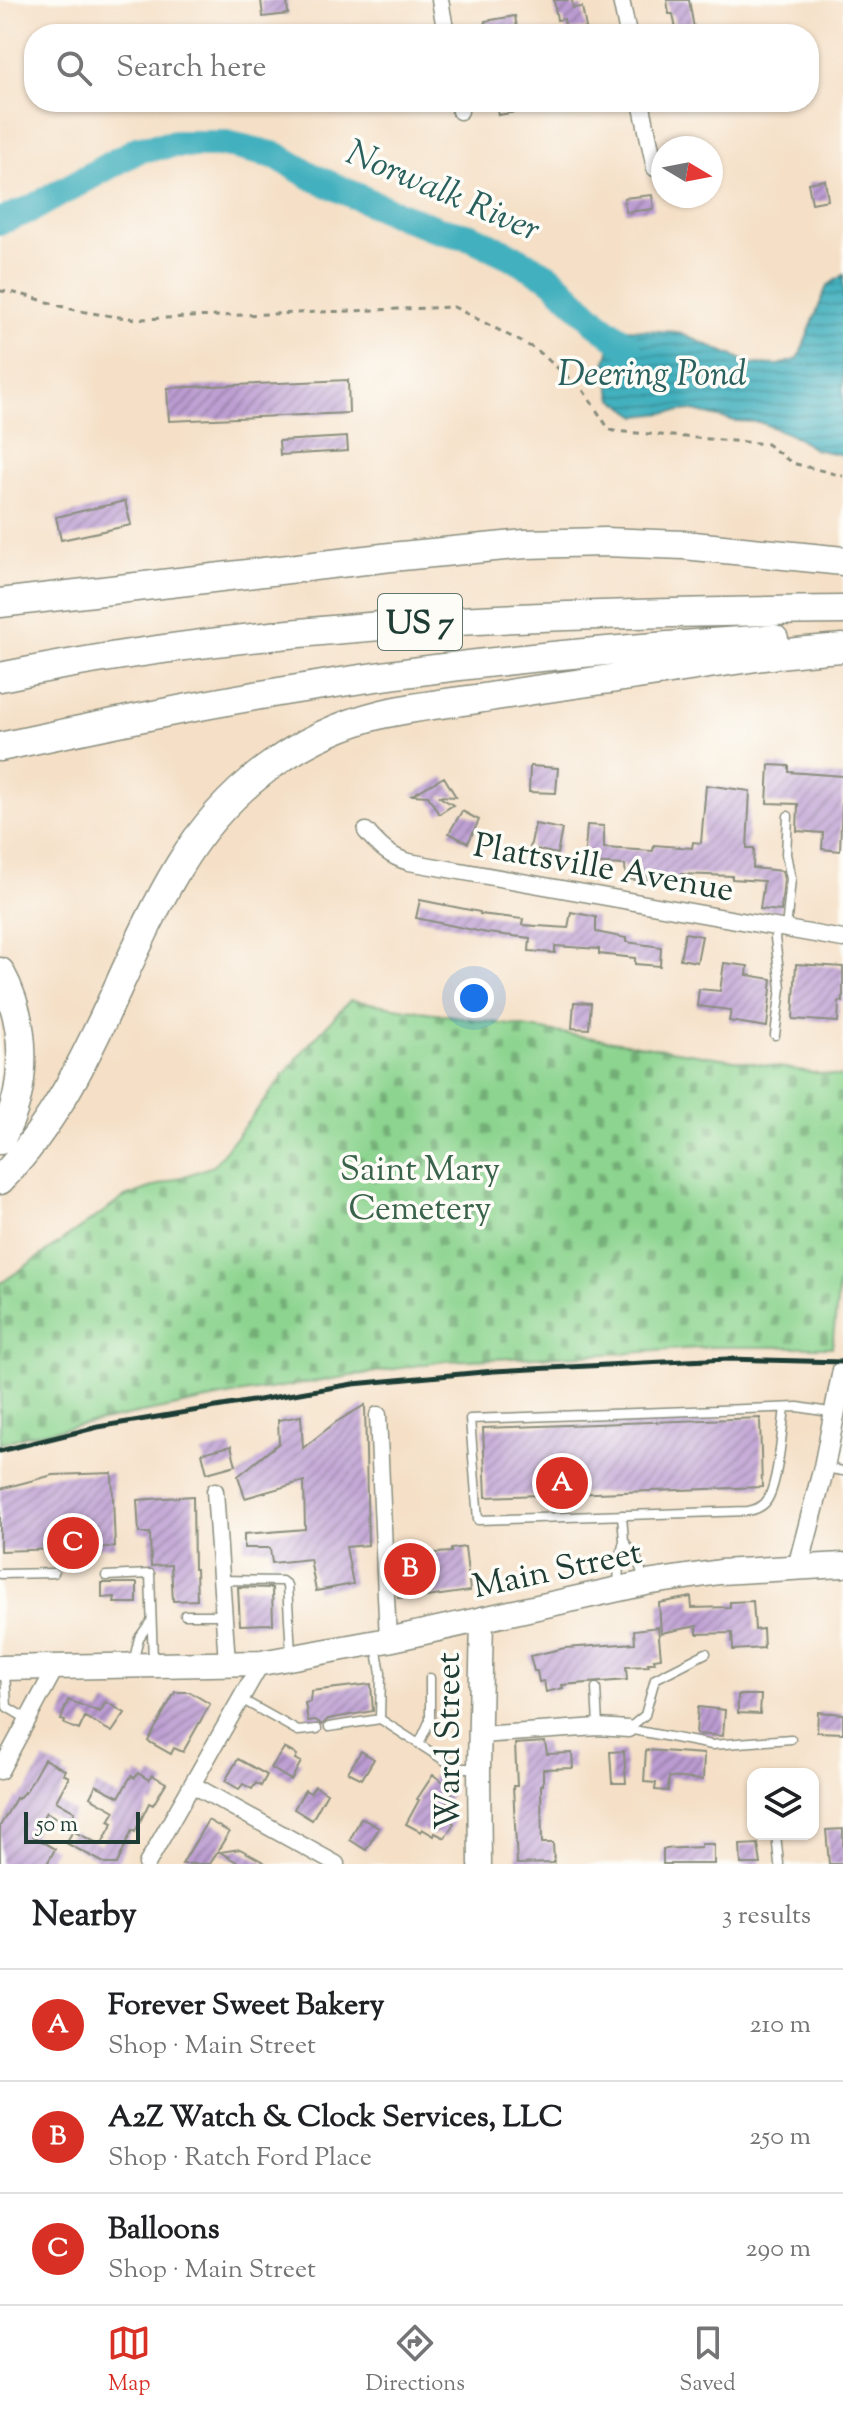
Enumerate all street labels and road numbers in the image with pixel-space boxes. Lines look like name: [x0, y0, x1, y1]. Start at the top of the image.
road number: US 7: [378, 594, 462, 650]
street label: Plattsville Avenue: [469, 822, 737, 916]
street label: Main Street: [469, 1530, 647, 1613]
street label: Ward Street: [426, 1652, 475, 1830]

